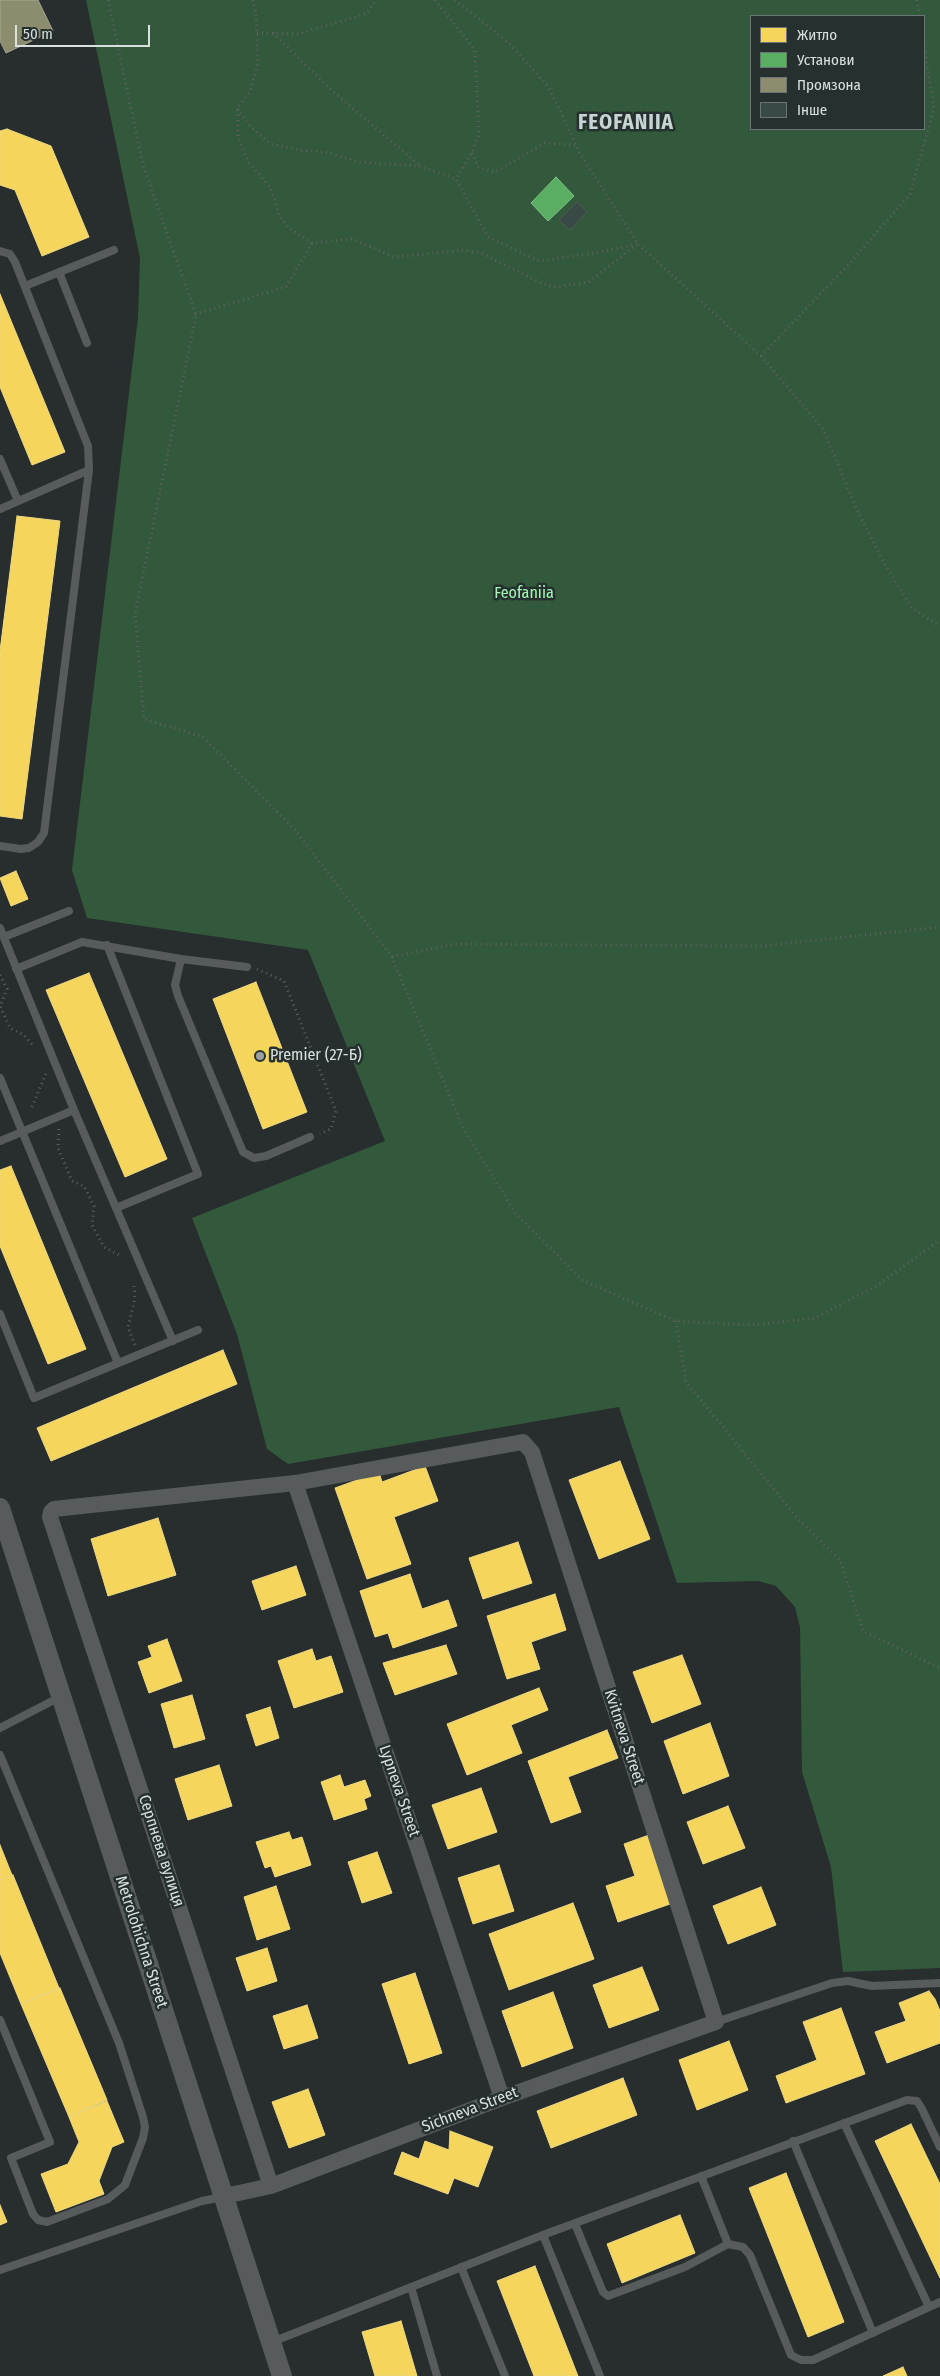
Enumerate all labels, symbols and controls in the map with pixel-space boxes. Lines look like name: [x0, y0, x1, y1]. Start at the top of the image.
scale bar: [18, 15, 152, 47]
legend: [750, 15, 925, 130]
text: 50 m: [23, 25, 53, 43]
text: Житло: [797, 26, 837, 44]
text: Установи: [797, 51, 855, 69]
text: Промзона: [797, 76, 861, 94]
text: Інше: [797, 101, 827, 119]
district label: FEOFANIIA: [577, 110, 675, 136]
park label: Feofaniia: [494, 584, 554, 604]
place label: Premier (27-Б): [270, 1046, 362, 1066]
marker: Premier (27-Б): [254, 1050, 266, 1062]
street label: Kvitneva Street: [600, 1687, 648, 1787]
street label: Lypneva Street: [374, 1743, 424, 1839]
street label: Серпнева вулиця: [134, 1793, 188, 1909]
street label: Metrolohichna Street: [111, 1874, 171, 2010]
street label: Sichneva Street: [419, 2083, 521, 2137]

